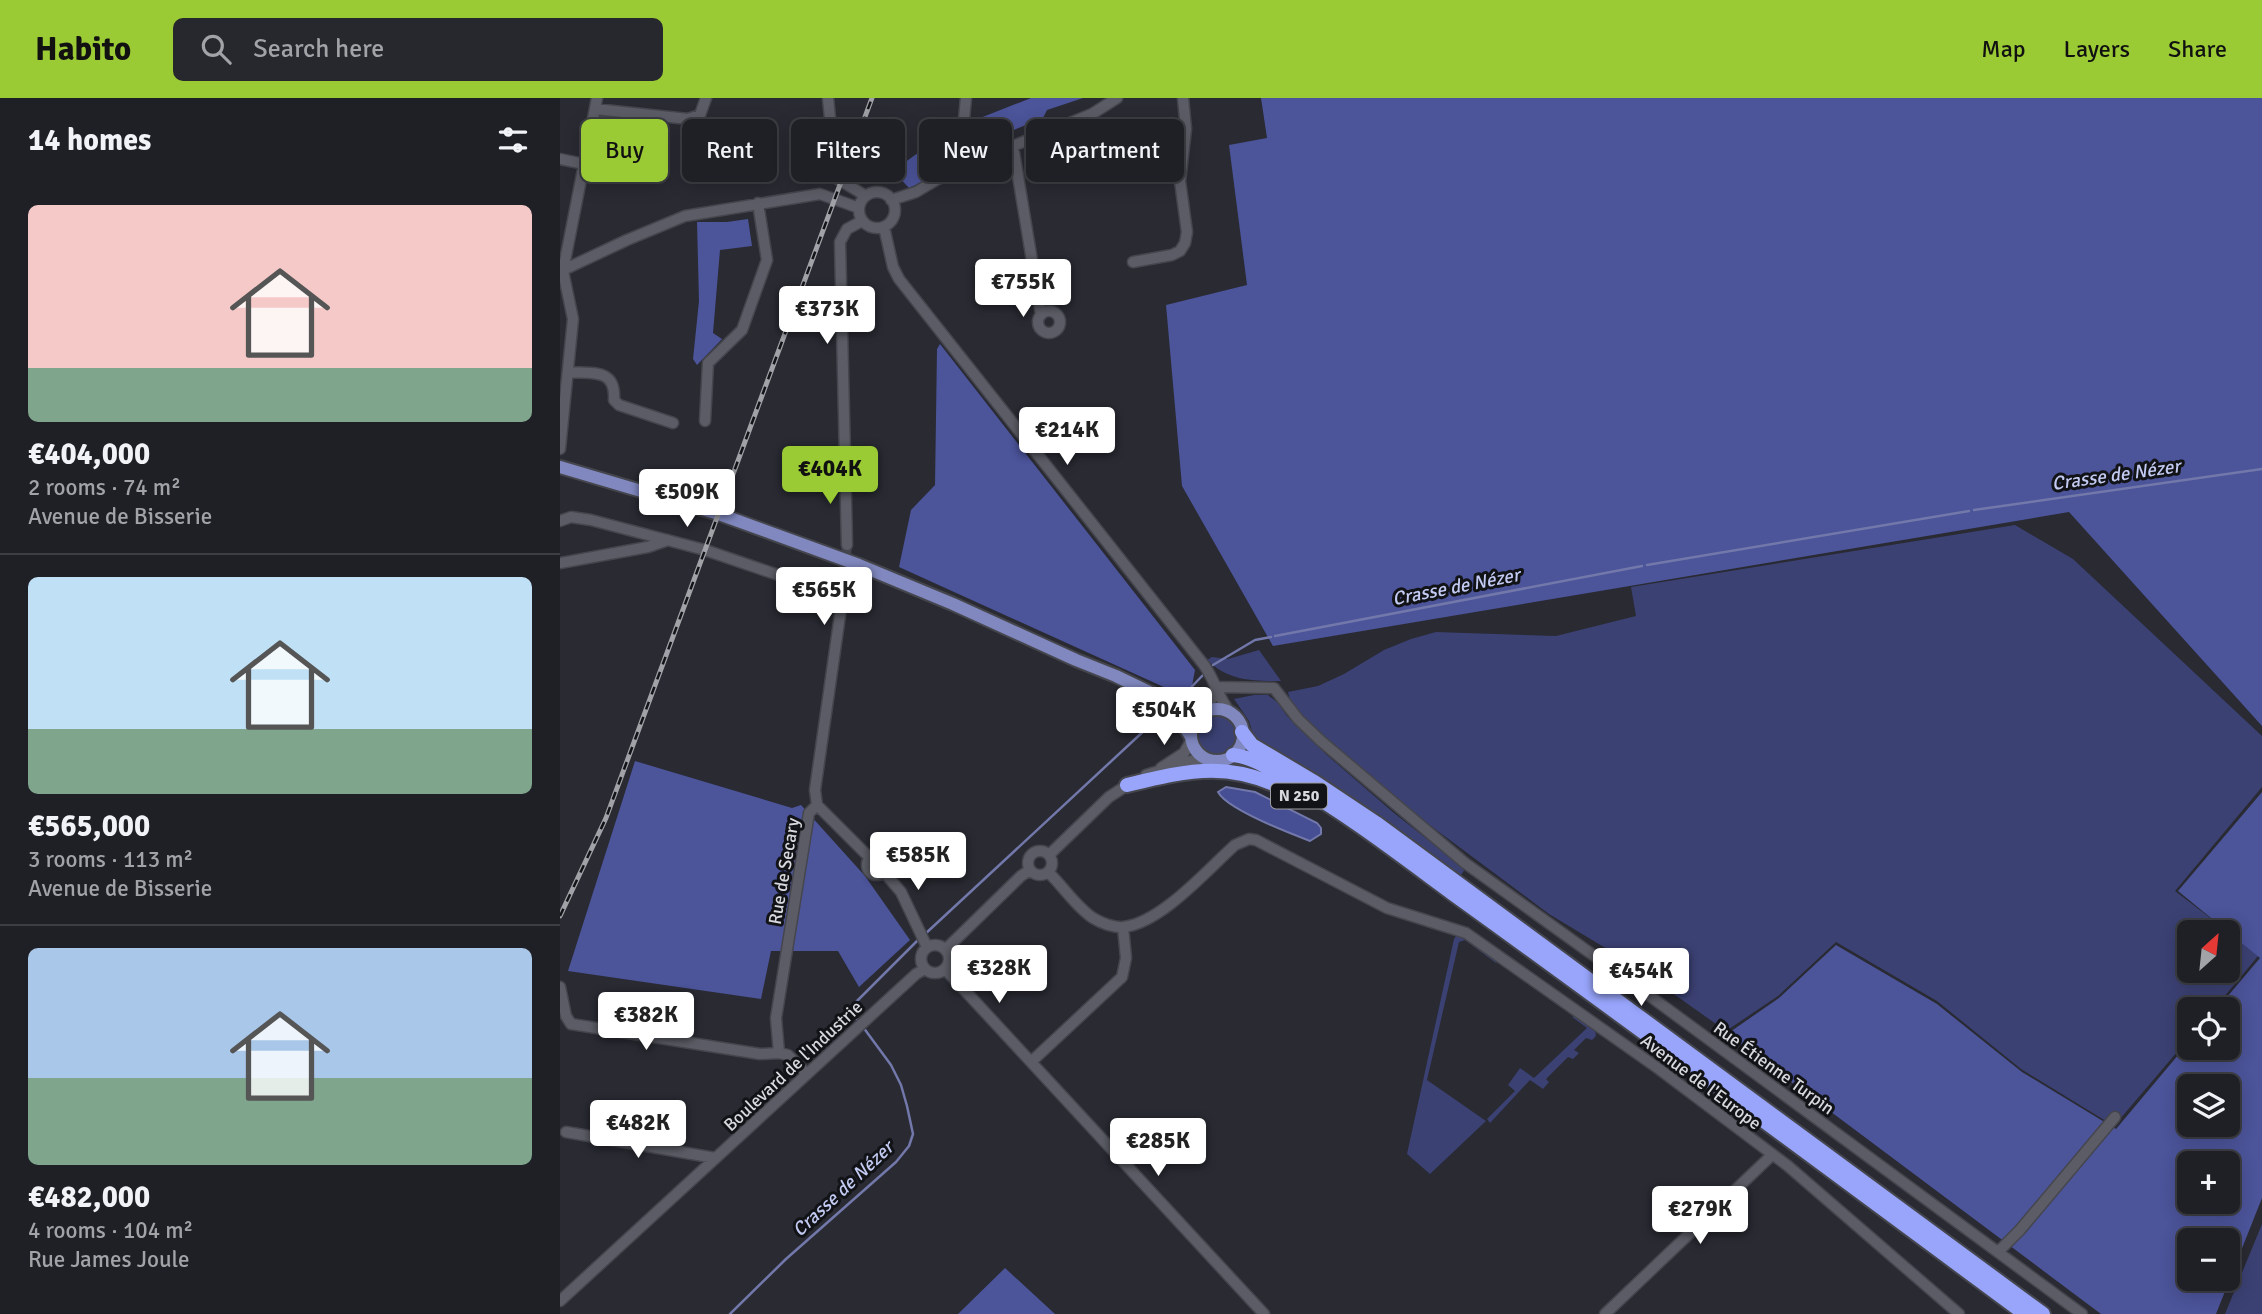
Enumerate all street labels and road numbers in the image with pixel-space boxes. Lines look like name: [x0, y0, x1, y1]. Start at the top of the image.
road number: N 250: [1271, 783, 1327, 808]
street label: Rue de Secary: [764, 815, 804, 926]
street label: Boulevard de l'Industrie: [719, 996, 867, 1136]
street label: Rue Étienne Turpin: [1709, 1017, 1839, 1119]
street label: Avenue de l'Europe: [1636, 1030, 1766, 1134]

